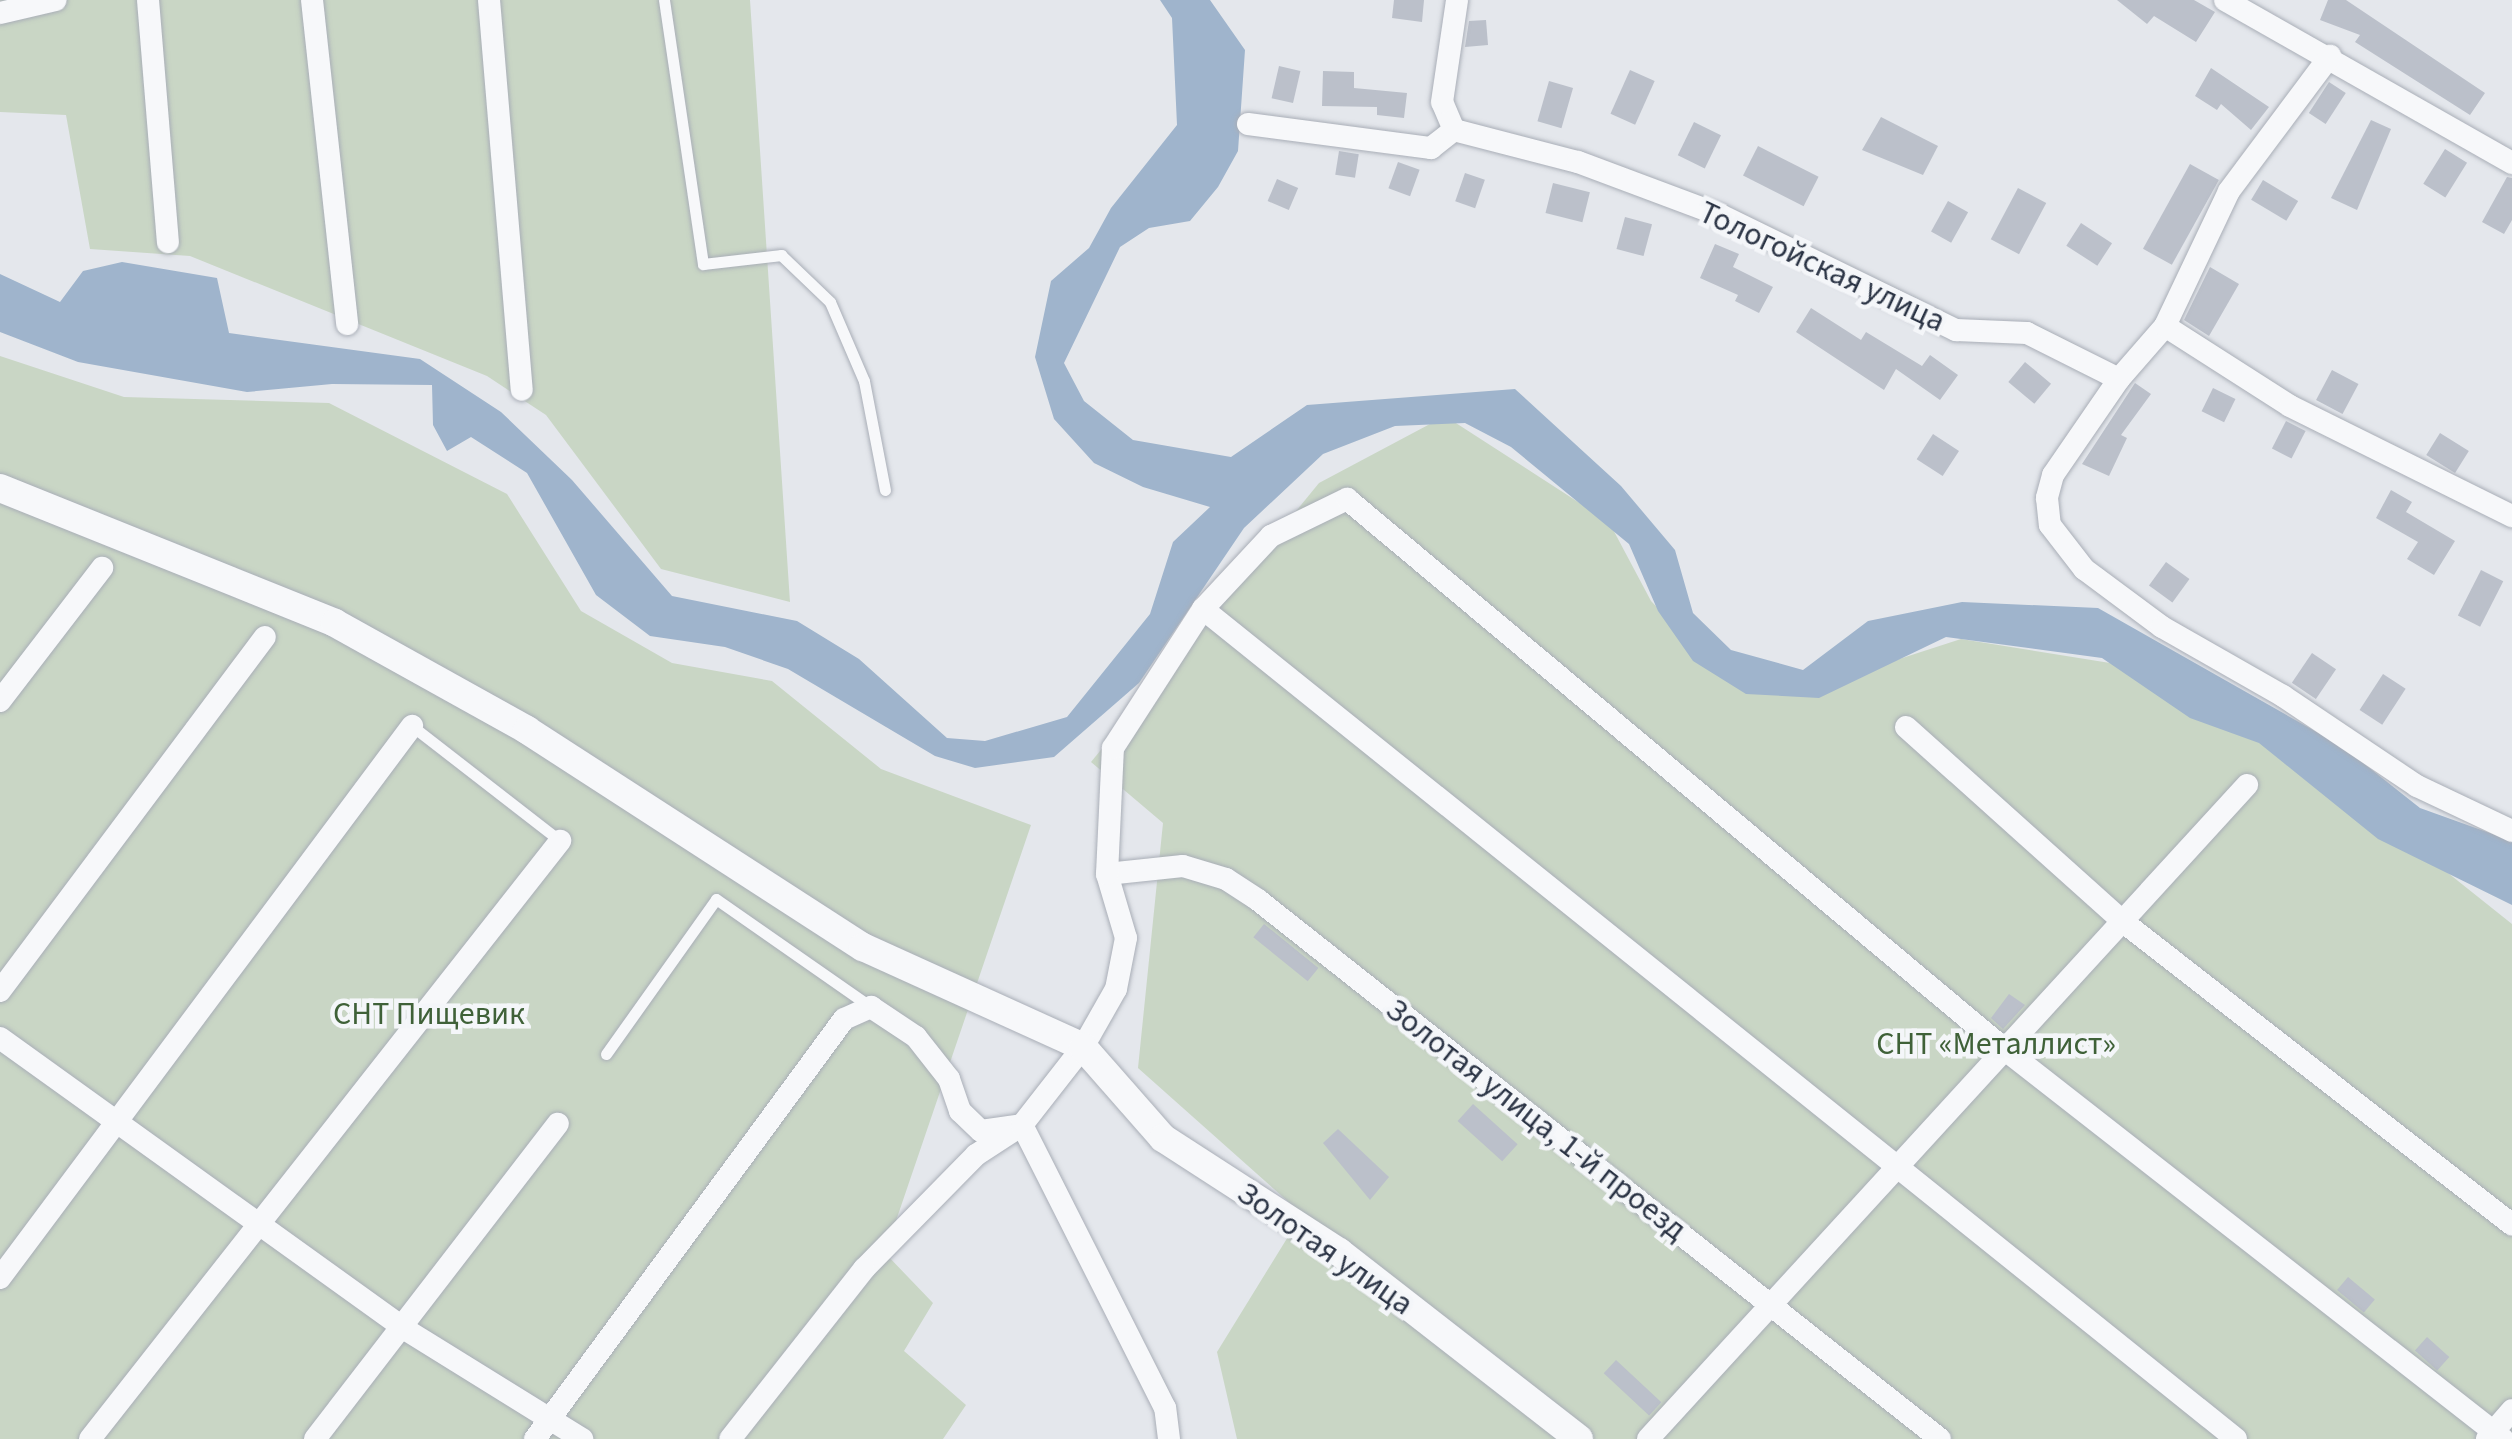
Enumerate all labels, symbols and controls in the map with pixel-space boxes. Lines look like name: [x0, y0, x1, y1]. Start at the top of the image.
street label: Тологойская улица: [1693, 193, 1951, 341]
street label: Золотая улица, 1-й проезд: [1378, 991, 1694, 1249]
park label: СНТ Пищевик: [333, 995, 525, 1033]
park label: СНТ «Металлист»: [1876, 1025, 2116, 1063]
street label: Золотая улица: [1230, 1174, 1420, 1324]

